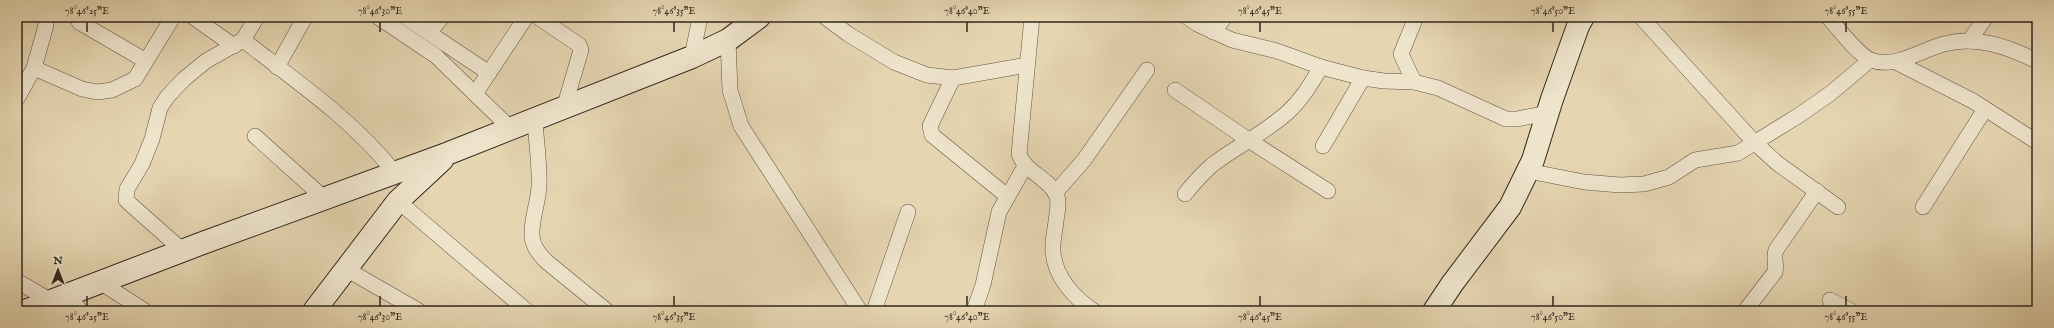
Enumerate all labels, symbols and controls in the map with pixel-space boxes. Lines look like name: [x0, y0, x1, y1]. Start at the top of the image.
text: 78°46'25"E: [65, 5, 109, 18]
text: 78°46'30"E: [358, 5, 402, 18]
text: 78°46'35"E: [653, 5, 696, 18]
text: 78°46'40"E: [944, 5, 990, 18]
text: 78°46'45"E: [1238, 5, 1282, 18]
text: 78°46'50"E: [1531, 5, 1575, 18]
text: 78°46'55"E: [1825, 5, 1867, 18]
north arrow: [38, 250, 78, 290]
text: N: [52, 254, 63, 268]
text: 78°46'25"E: [65, 311, 109, 324]
text: 78°46'30"E: [358, 311, 402, 324]
text: 78°46'35"E: [653, 311, 696, 324]
text: 78°46'40"E: [944, 311, 990, 324]
text: 78°46'45"E: [1238, 311, 1282, 324]
text: 78°46'50"E: [1531, 311, 1575, 324]
text: 78°46'55"E: [1825, 311, 1867, 324]

